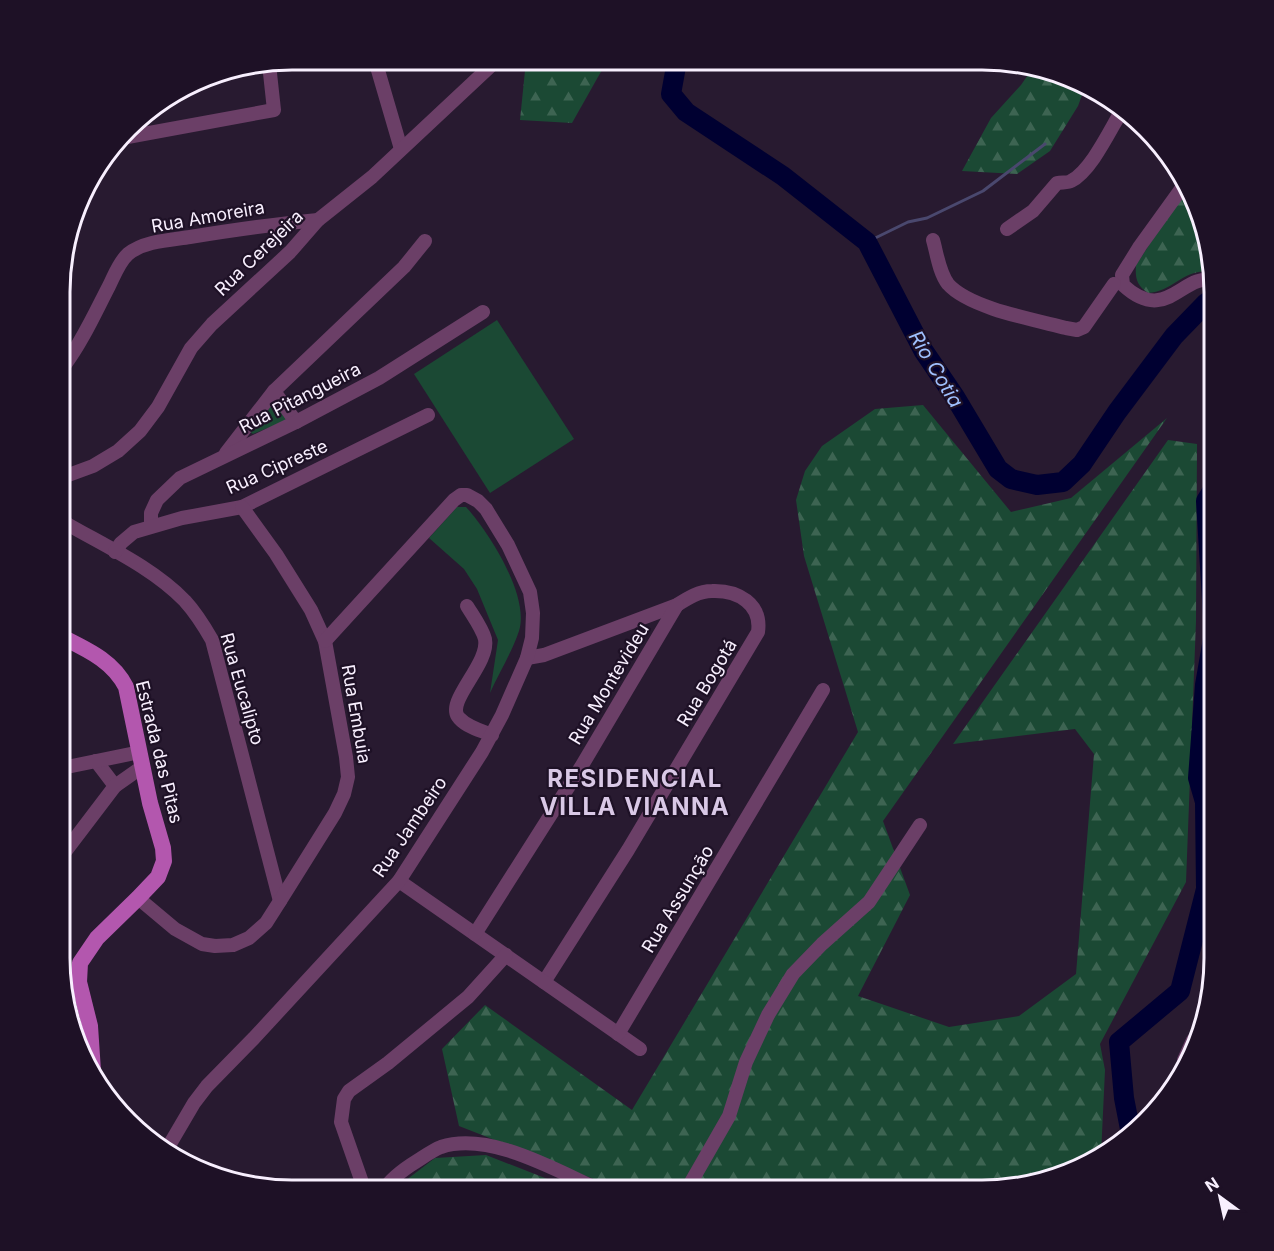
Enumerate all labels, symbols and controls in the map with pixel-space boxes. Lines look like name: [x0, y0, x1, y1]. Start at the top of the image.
street label: Rua Amoreira: [150, 196, 266, 237]
street label: Rua Cerejeira: [210, 205, 307, 300]
water label: Rio Cotia: [904, 326, 968, 412]
street label: Rua Pitangueira: [236, 358, 364, 437]
street label: Rua Cipreste: [223, 435, 331, 498]
street label: Rua Montevideu: [564, 619, 653, 748]
street label: Rua Eucalipto: [216, 630, 269, 747]
street label: Rua Bogotá: [672, 635, 741, 730]
street label: Rua Embuia: [337, 663, 376, 765]
street label: Estrada das Pitas: [132, 678, 187, 825]
district label: RESIDENCIAL VILLA VIANNA: [540, 764, 730, 821]
street label: Rua Jambeiro: [368, 772, 451, 881]
street label: Rua Assunção: [637, 841, 718, 956]
north arrow: [1190, 1167, 1250, 1227]
text: N: [1201, 1173, 1222, 1196]

